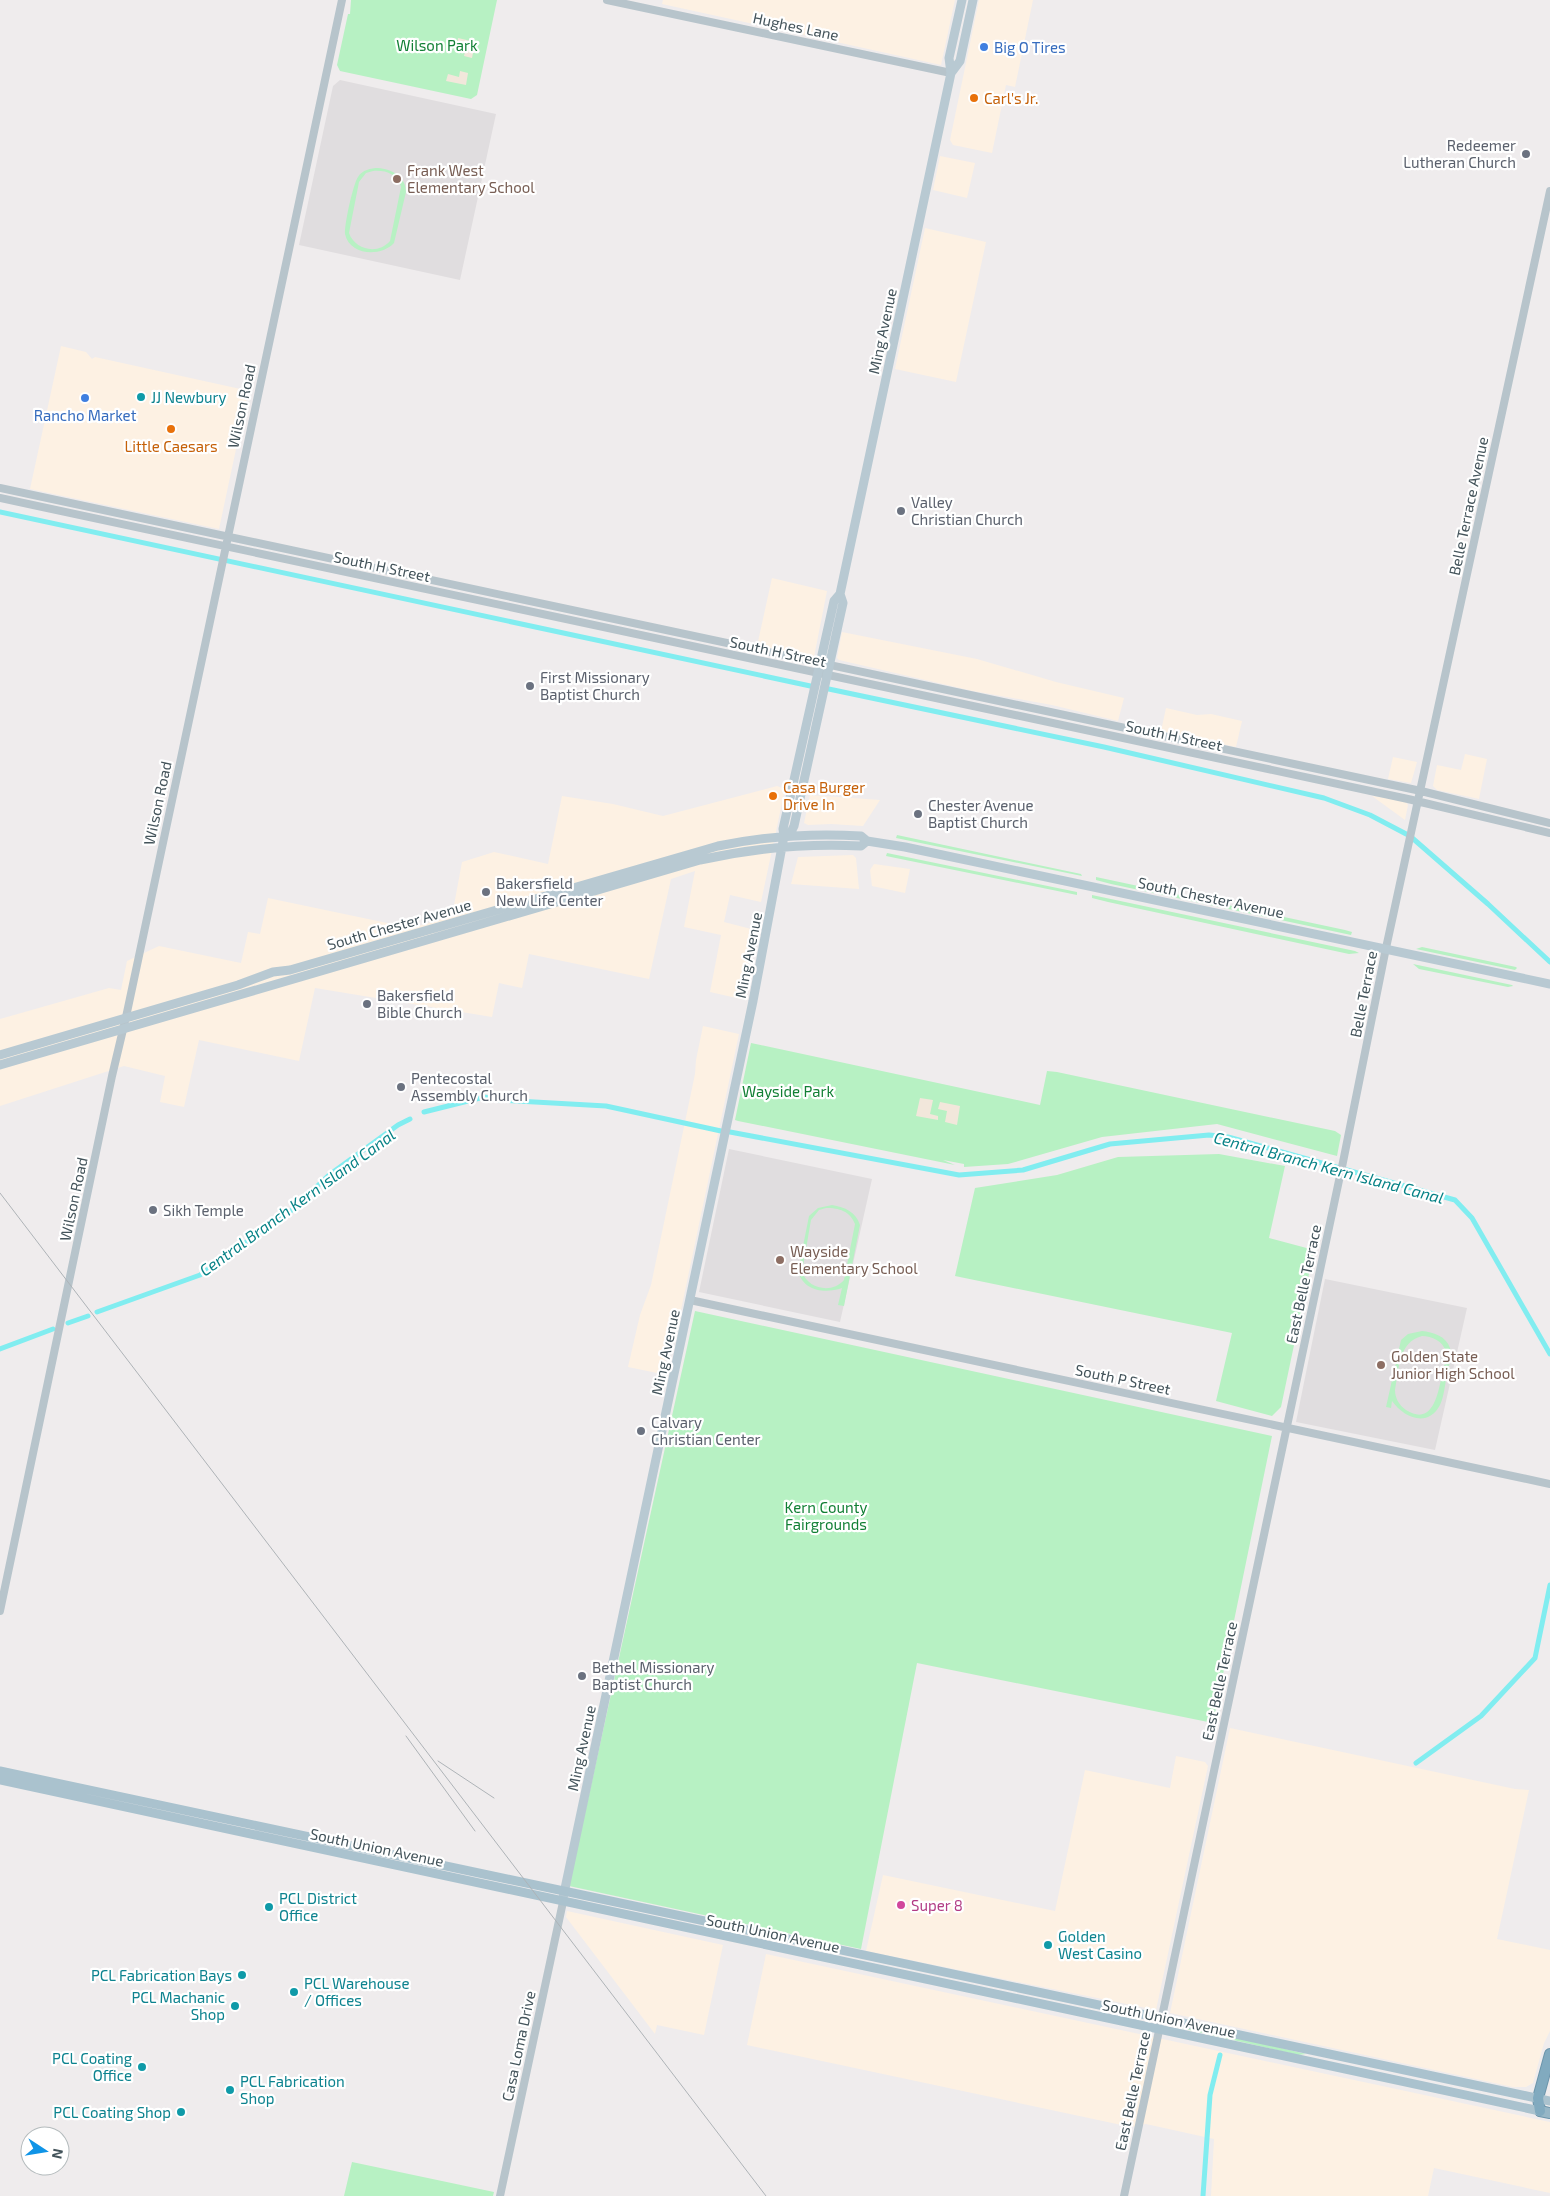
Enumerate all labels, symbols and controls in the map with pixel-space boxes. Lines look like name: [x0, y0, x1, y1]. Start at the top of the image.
street label: Hughes Lane: [751, 8, 841, 44]
park label: Wilson Park: [396, 36, 478, 54]
place label: Big O Tires: [994, 38, 1066, 56]
marker: Big O Tires: [978, 41, 990, 53]
place label: Carl's Jr.: [984, 89, 1039, 107]
marker: Carl's Jr.: [968, 92, 980, 104]
place label: Redeemer Lutheran Church: [1403, 136, 1516, 171]
marker: Redeemer Lutheran Church: [1520, 148, 1532, 160]
place label: Frank West Elementary School: [407, 161, 535, 196]
marker: Frank West Elementary School: [391, 173, 403, 185]
street label: Ming Avenue: [864, 286, 900, 376]
street label: Wilson Road: [223, 362, 259, 450]
place label: JJ Newbury: [151, 388, 227, 406]
marker: JJ Newbury: [135, 391, 147, 403]
marker: Rancho Market: [79, 392, 91, 404]
place label: Rancho Market: [34, 406, 137, 424]
marker: Little Caesars: [165, 423, 177, 435]
street label: Belle Terrace Avenue: [1445, 435, 1491, 577]
place label: Little Caesars: [124, 437, 218, 455]
place label: Valley Christian Church: [911, 493, 1023, 528]
marker: Valley Christian Church: [895, 505, 907, 517]
street label: South H Street: [332, 547, 432, 585]
street label: South H Street: [728, 632, 828, 670]
place label: First Missionary Baptist Church: [540, 668, 650, 703]
marker: First Missionary Baptist Church: [524, 680, 536, 692]
street label: South H Street: [1124, 716, 1224, 754]
street label: Wilson Road: [139, 759, 175, 847]
place label: Casa Burger Drive In: [783, 778, 865, 813]
marker: Casa Burger Drive In: [767, 790, 779, 802]
place label: Chester Avenue Baptist Church: [928, 796, 1034, 831]
marker: Chester Avenue Baptist Church: [912, 808, 924, 820]
street label: South Chester Avenue: [1136, 873, 1286, 921]
place label: Bakersfield New Life Center: [496, 874, 604, 909]
marker: Bakersfield New Life Center: [480, 886, 492, 898]
street label: South Chester Avenue: [325, 895, 473, 953]
street label: Ming Avenue: [731, 910, 765, 1000]
street label: Belle Terrace: [1346, 949, 1380, 1039]
place label: Bakersfield Bible Church: [377, 986, 462, 1021]
marker: Bakersfield Bible Church: [361, 998, 373, 1010]
place label: Pentecostal Assembly Church: [411, 1069, 528, 1104]
marker: Pentecostal Assembly Church: [395, 1081, 407, 1093]
park label: Wayside Park: [742, 1082, 834, 1100]
water label: Central Branch Kern Island Canal: [195, 1125, 399, 1279]
water label: Central Branch Kern Island Canal: [1212, 1127, 1446, 1207]
street label: Wilson Road: [55, 1155, 91, 1243]
place label: Sikh Temple: [163, 1201, 244, 1219]
marker: Sikh Temple: [147, 1204, 159, 1216]
street label: East Belle Terrace: [1282, 1223, 1324, 1345]
place label: Wayside Elementary School: [790, 1242, 918, 1277]
marker: Wayside Elementary School: [774, 1254, 786, 1266]
street label: Ming Avenue: [647, 1307, 683, 1397]
place label: Golden State Junior High School: [1391, 1347, 1515, 1382]
marker: Golden State Junior High School: [1375, 1359, 1387, 1371]
street label: South P Street: [1074, 1360, 1173, 1398]
place label: Calvary Christian Center: [651, 1413, 760, 1448]
marker: Calvary Christian Center: [635, 1425, 647, 1437]
park label: Kern County Fairgrounds: [785, 1498, 867, 1533]
street label: East Belle Terrace: [1198, 1620, 1240, 1742]
place label: Bethel Missionary Baptist Church: [592, 1658, 715, 1693]
marker: Bethel Missionary Baptist Church: [576, 1670, 588, 1682]
street label: Ming Avenue: [563, 1703, 599, 1793]
street label: South Union Avenue: [309, 1824, 445, 1870]
place label: PCL District Office: [279, 1889, 357, 1924]
place label: Super 8: [911, 1896, 963, 1914]
marker: Super 8: [895, 1899, 907, 1911]
marker: PCL District Office: [263, 1901, 275, 1913]
street label: South Union Avenue: [705, 1910, 841, 1956]
place label: Golden West Casino: [1058, 1927, 1142, 1962]
marker: Golden West Casino: [1042, 1939, 1054, 1951]
place label: PCL Fabrication Bays: [91, 1966, 232, 1984]
marker: PCL Fabrication Bays: [236, 1969, 248, 1981]
place label: PCL Warehouse / Offices: [304, 1974, 410, 2009]
marker: PCL Warehouse / Offices: [288, 1986, 300, 1998]
place label: PCL Machanic Shop: [131, 1988, 225, 2023]
street label: Casa Loma Drive: [497, 1989, 539, 2103]
street label: South Union Avenue: [1101, 1995, 1237, 2041]
marker: PCL Machanic Shop: [229, 2000, 241, 2012]
street label: East Belle Terrace: [1111, 2030, 1153, 2152]
place label: PCL Coating Office: [52, 2049, 133, 2084]
marker: PCL Coating Office: [136, 2061, 148, 2073]
place label: PCL Fabrication Shop: [240, 2072, 345, 2107]
marker: PCL Fabrication Shop: [224, 2084, 236, 2096]
place label: PCL Coating Shop: [53, 2103, 171, 2121]
marker: PCL Coating Shop: [175, 2106, 187, 2118]
north arrow: [20, 2126, 70, 2176]
text: N: [49, 2147, 68, 2161]

